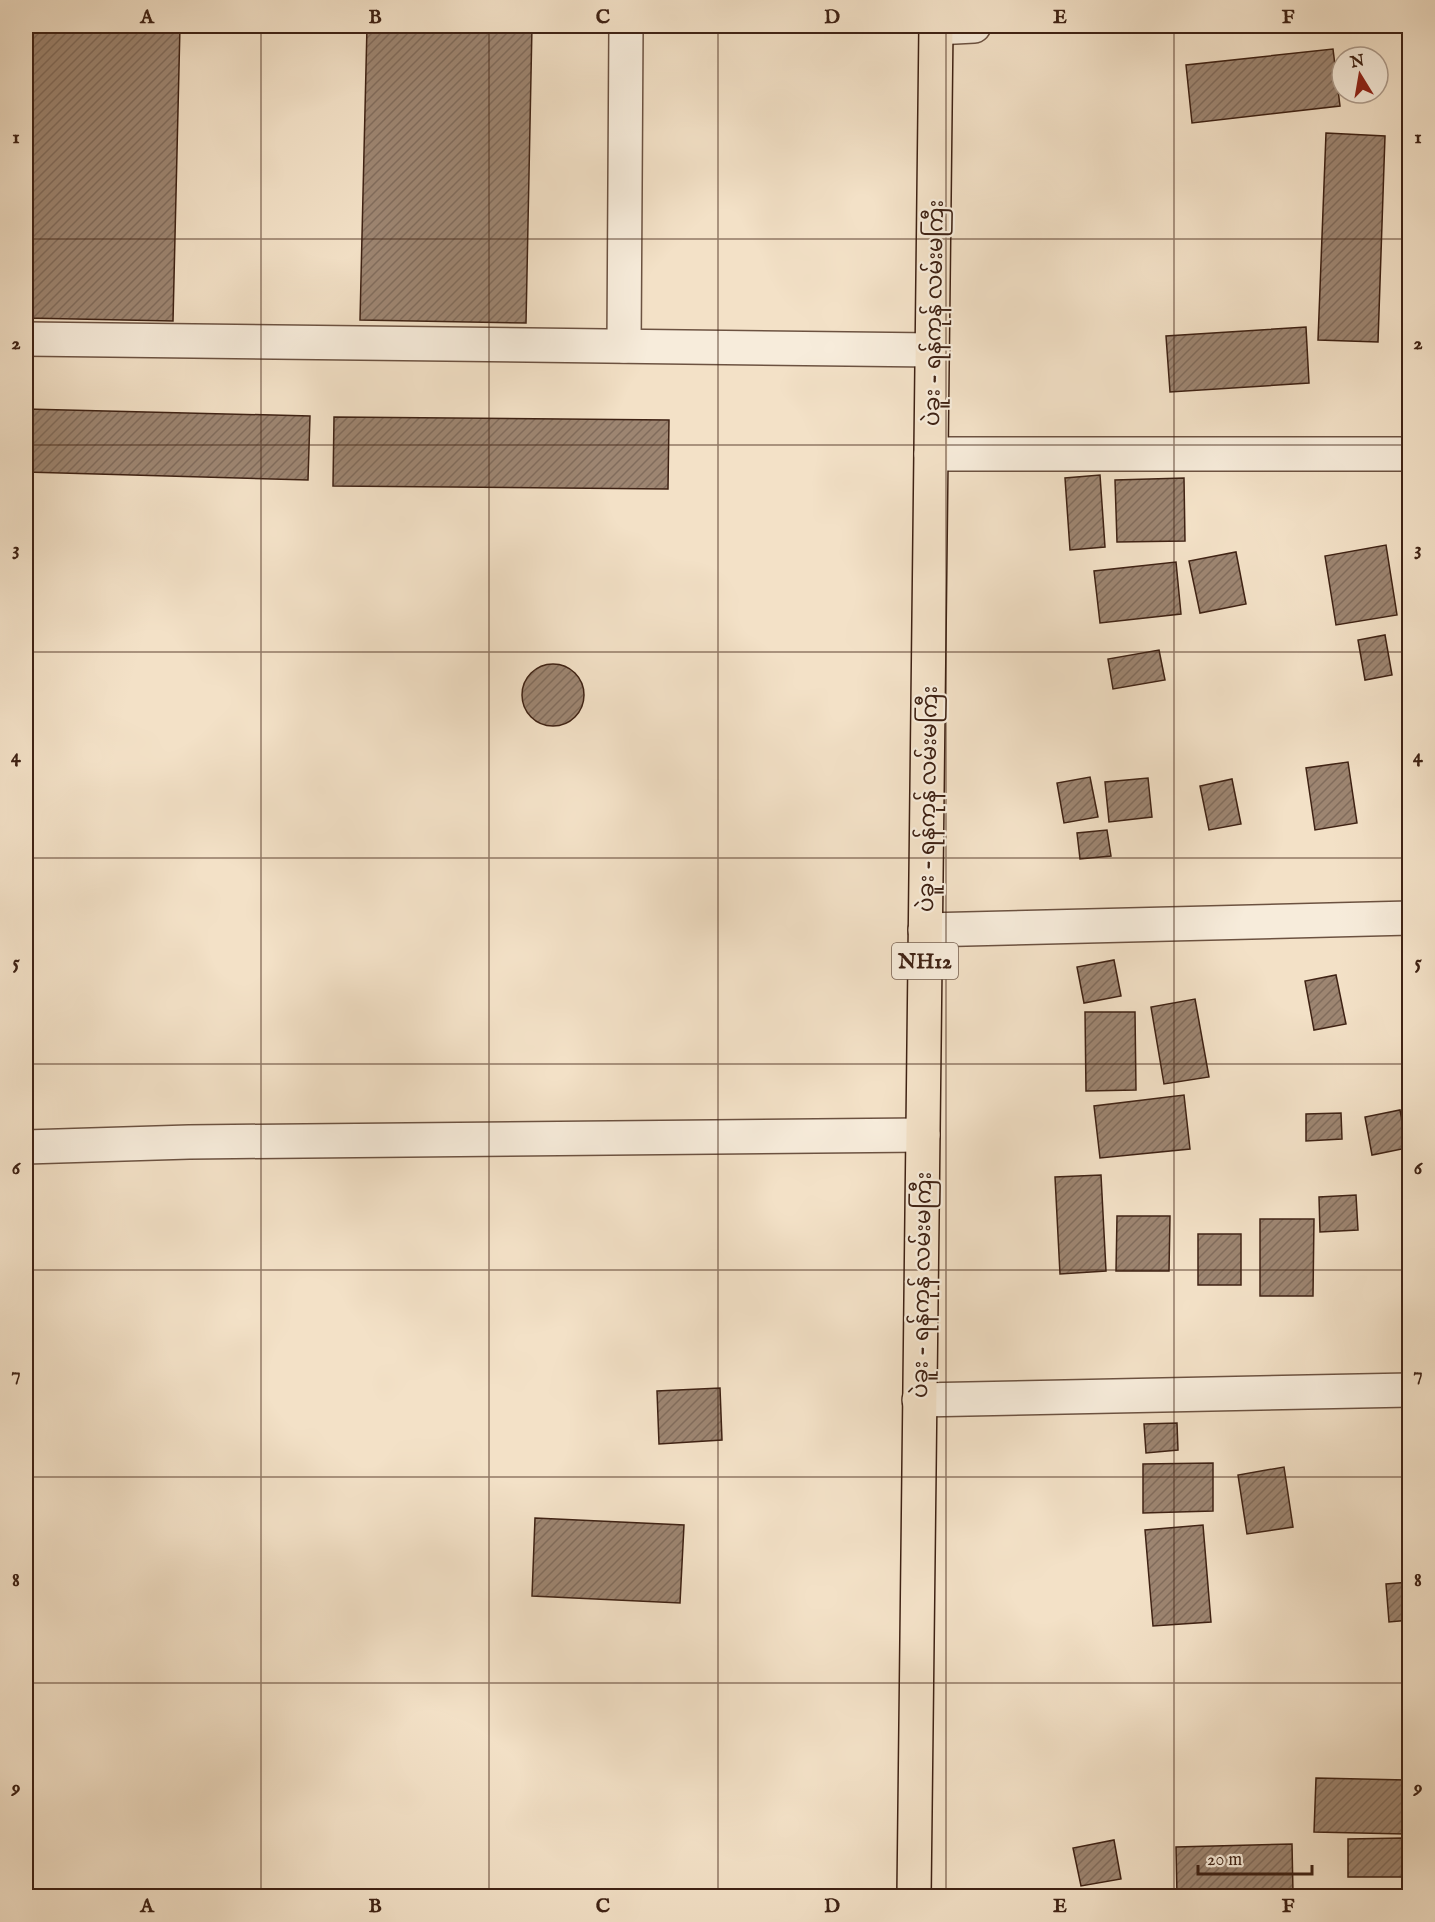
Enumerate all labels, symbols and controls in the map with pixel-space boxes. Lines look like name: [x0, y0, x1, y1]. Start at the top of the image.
text: A: [139, 5, 155, 30]
text: B: [368, 5, 382, 30]
text: C: [596, 5, 610, 30]
text: D: [824, 5, 840, 30]
text: E: [1053, 5, 1067, 30]
text: F: [1282, 5, 1295, 30]
north arrow: [1330, 45, 1390, 105]
text: N: [1348, 51, 1366, 74]
text: 1: [12, 125, 20, 150]
text: 1: [1414, 125, 1422, 150]
street label: ပဲခူး - ရန်ကုန် လမ်းမကြီး: [916, 200, 953, 427]
text: 2: [11, 331, 21, 356]
text: 2: [1413, 331, 1423, 356]
text: 3: [12, 537, 20, 562]
text: 3: [1414, 537, 1422, 562]
street label: ပဲခူး - ရန်ကုန် လမ်းမကြီး: [910, 686, 947, 913]
text: 4: [11, 744, 22, 769]
text: 4: [1413, 744, 1424, 769]
road number: NH12: [892, 943, 958, 979]
text: 5: [12, 950, 20, 975]
text: 5: [1414, 950, 1422, 975]
text: 6: [12, 1156, 22, 1181]
text: 6: [1414, 1156, 1424, 1181]
street label: ပဲခူး - ရန်ကုန် လမ်းမကြီး: [904, 1172, 941, 1399]
text: 7: [11, 1362, 21, 1387]
text: 7: [1413, 1362, 1423, 1387]
text: 8: [12, 1568, 20, 1593]
text: 8: [1414, 1568, 1422, 1593]
text: 9: [11, 1775, 21, 1800]
text: 9: [1413, 1775, 1423, 1800]
scale bar: [1198, 1838, 1312, 1876]
text: 20 m: [1207, 1849, 1242, 1872]
text: A: [139, 1894, 155, 1919]
text: B: [368, 1894, 382, 1919]
text: C: [596, 1894, 610, 1919]
text: D: [824, 1894, 840, 1919]
text: E: [1053, 1894, 1067, 1919]
text: F: [1282, 1894, 1295, 1919]

